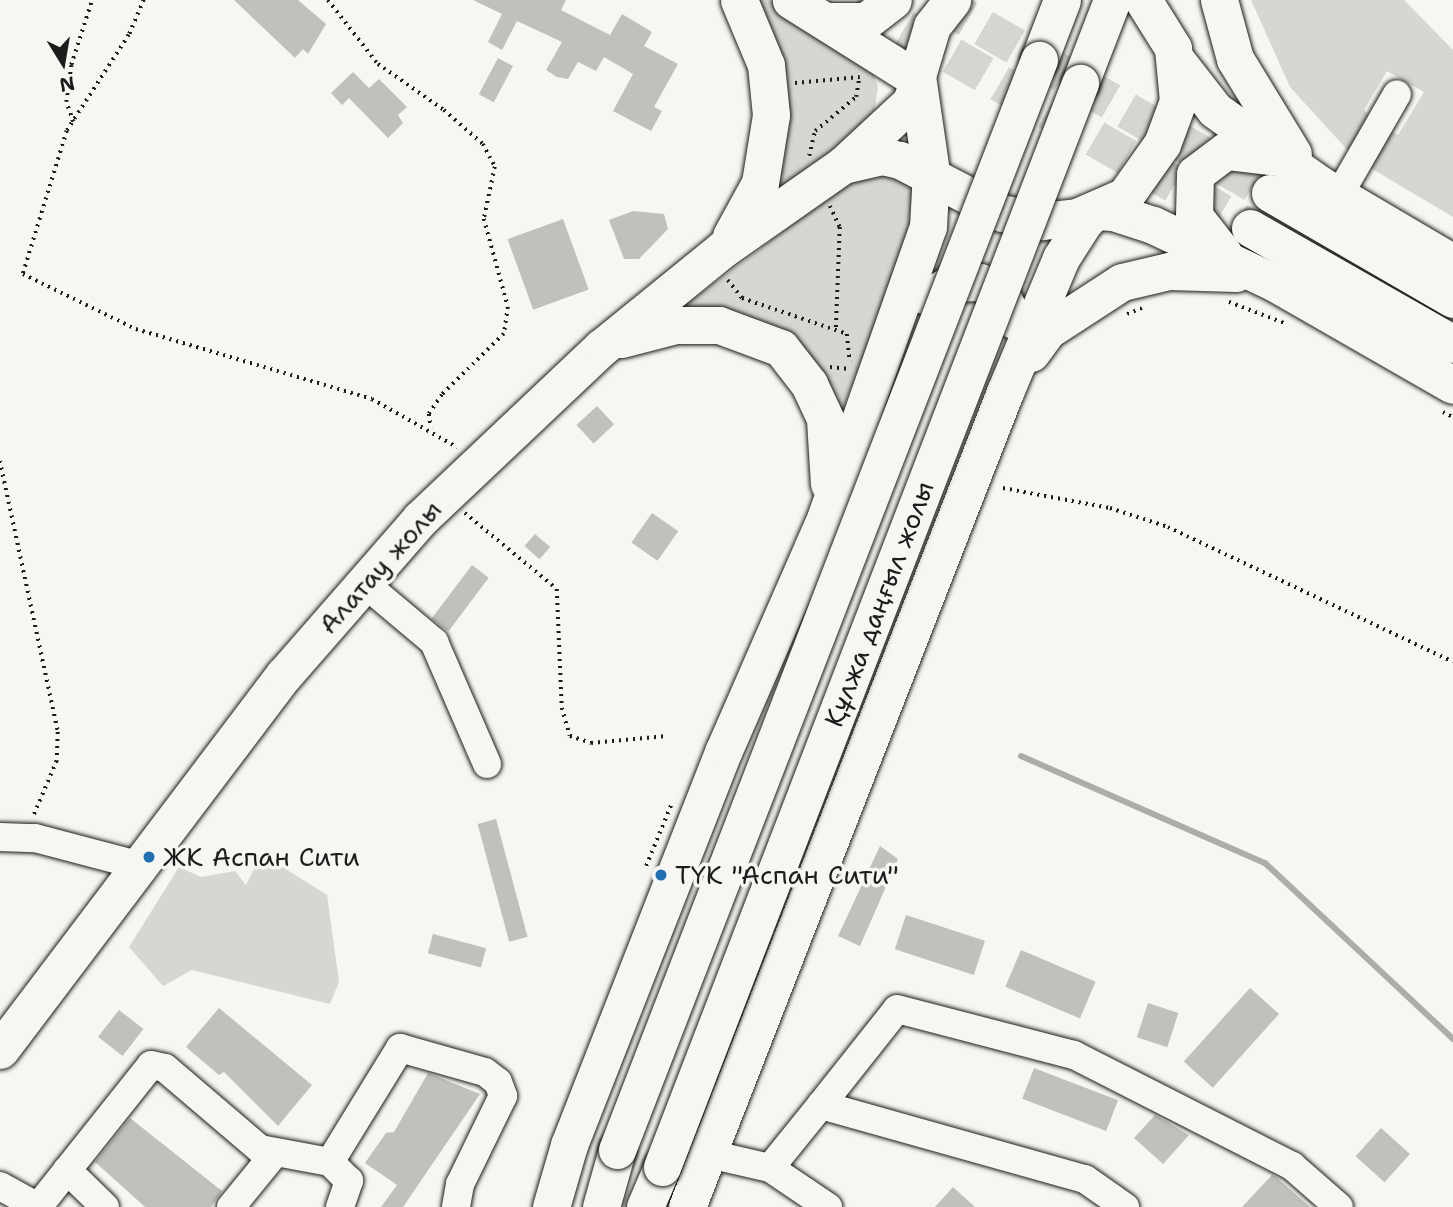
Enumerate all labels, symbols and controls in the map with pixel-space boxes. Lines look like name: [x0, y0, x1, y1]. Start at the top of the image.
north arrow: [28, 28, 98, 98]
text: N: [57, 70, 77, 98]
street label: Құлжа даңғыл жолы: [818, 477, 940, 731]
street label: Алатау жолы: [312, 494, 448, 640]
place label: ЖК Аспан Сити: [163, 841, 360, 873]
marker: ЖК Аспан Сити: [141, 849, 157, 865]
place label: ТҮК "Аспан Сити": [675, 859, 899, 891]
marker: ТҮК "Аспан Сити": [653, 867, 669, 883]

